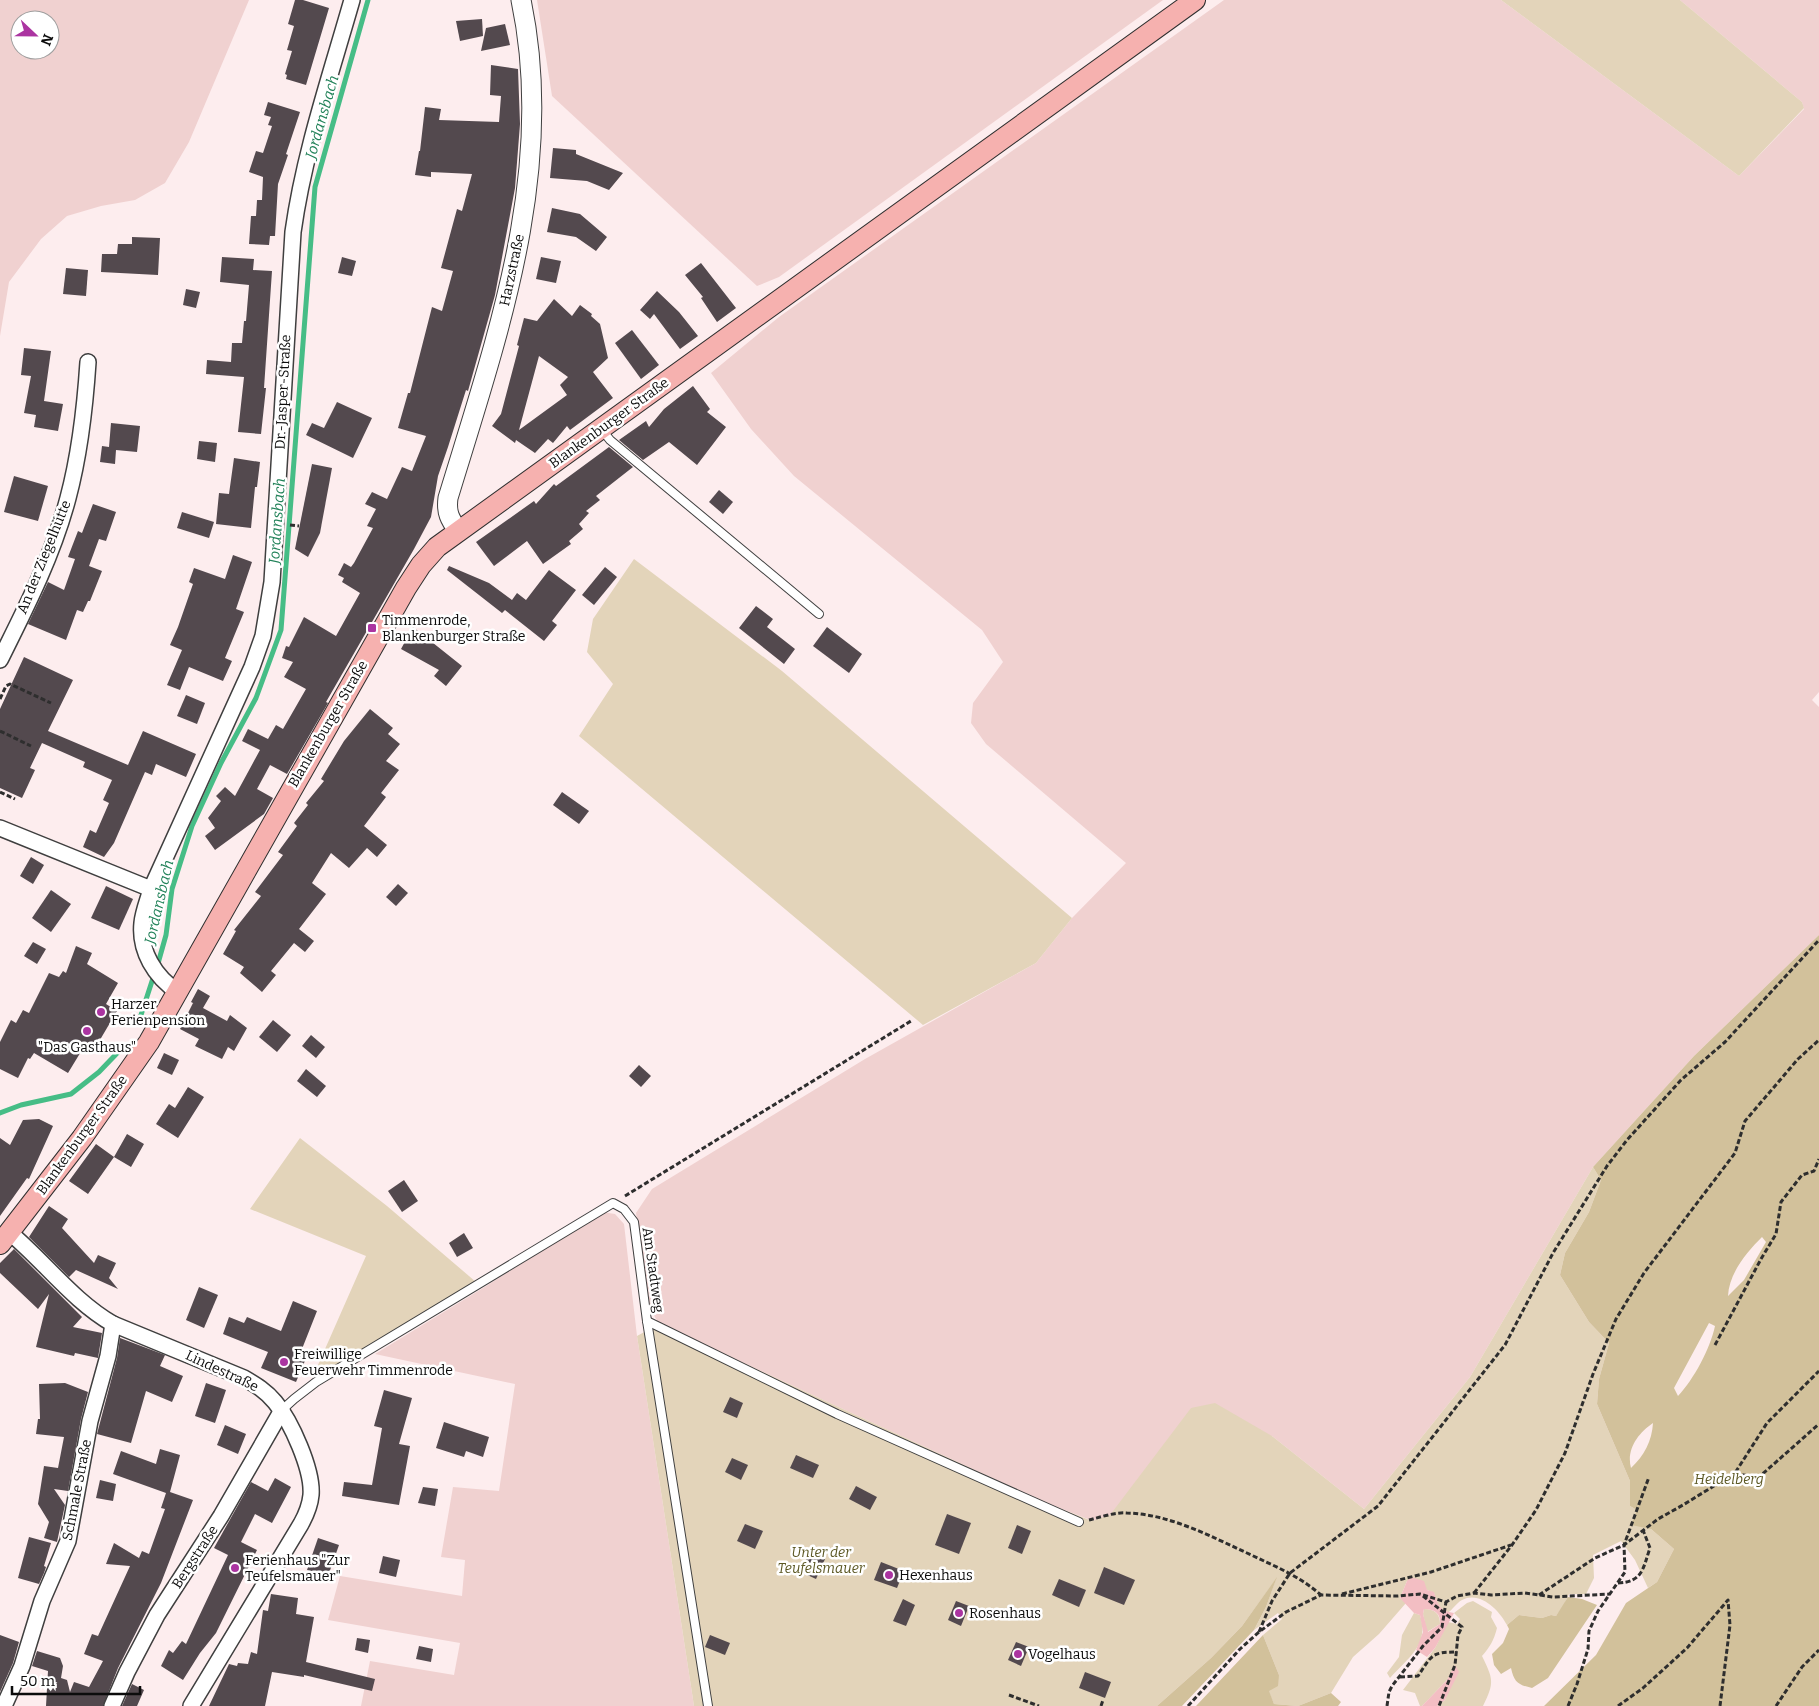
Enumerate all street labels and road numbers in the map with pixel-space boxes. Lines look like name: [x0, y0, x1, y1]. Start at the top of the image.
street label: Harzstraße: [496, 232, 528, 308]
street label: Dr.-Jasper-Straße: [272, 334, 294, 450]
street label: Blankenburger Straße: [546, 374, 672, 472]
street label: An der Ziegelhütte: [13, 498, 75, 616]
street label: Blankenburger Straße: [285, 658, 371, 790]
street label: Blankenburger Straße: [33, 1072, 131, 1198]
street label: Am Stadtweg: [639, 1226, 667, 1314]
street label: Lindestraße: [183, 1347, 261, 1395]
street label: Schmale Straße: [59, 1438, 95, 1542]
street label: Bergstraße: [168, 1522, 222, 1592]

